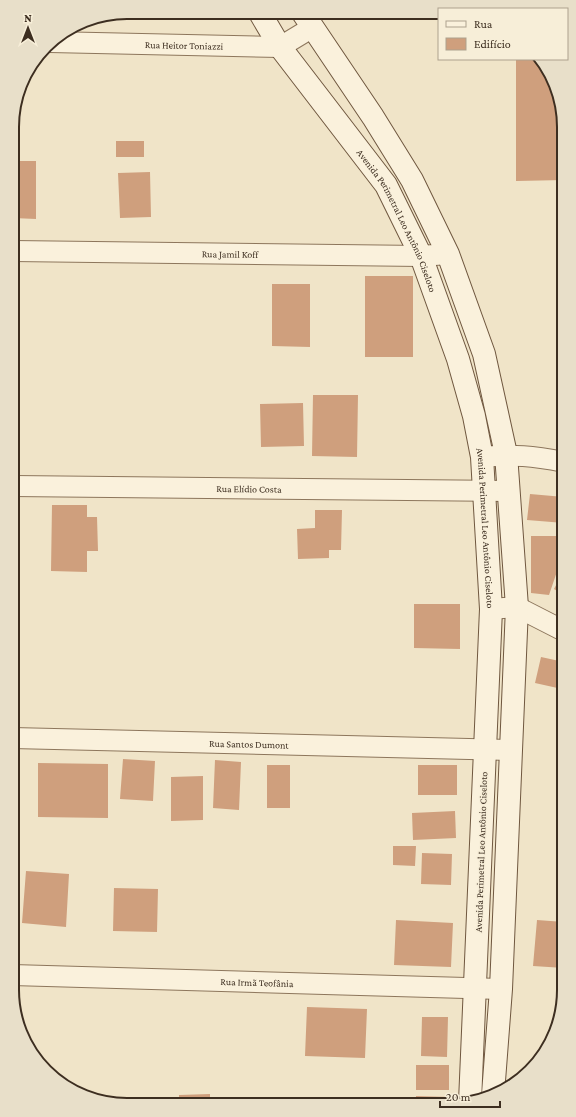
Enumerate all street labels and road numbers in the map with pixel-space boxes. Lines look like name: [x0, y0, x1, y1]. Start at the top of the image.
street label: Rua Heitor Toniazzi: [145, 39, 224, 51]
street label: Avenida Perimetral Leo Antônio Ciseloto: [355, 147, 439, 294]
street label: Rua Jamil Koff: [202, 248, 259, 260]
street label: Avenida Perimetral Leo Antônio Ciseloto: [475, 447, 496, 609]
street label: Rua Elídio Costa: [216, 483, 282, 494]
street label: Rua Santos Dumont: [209, 737, 290, 750]
street label: Avenida Perimetral Leo Antônio Ciseloto: [473, 771, 489, 932]
street label: Rua Irmã Teofânia: [220, 975, 294, 989]

